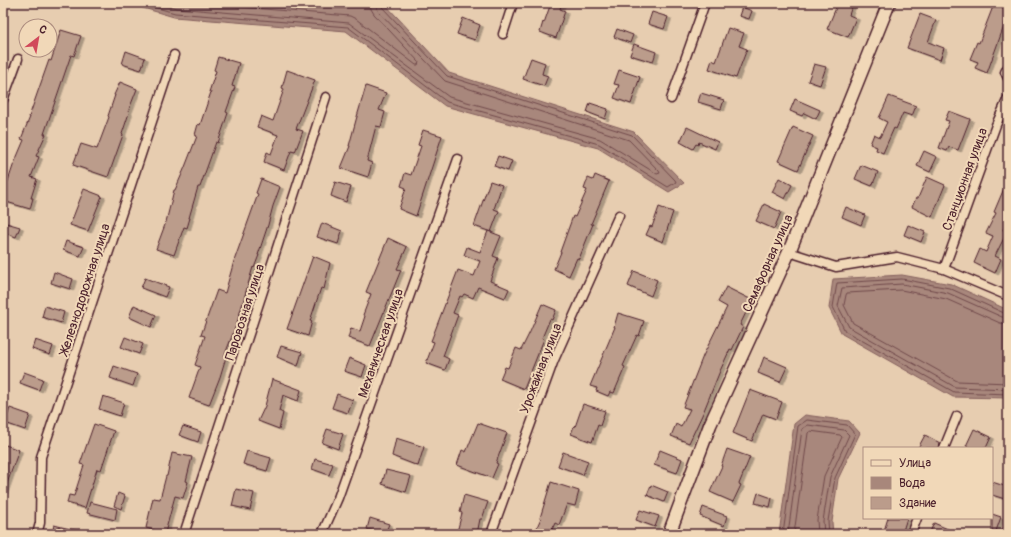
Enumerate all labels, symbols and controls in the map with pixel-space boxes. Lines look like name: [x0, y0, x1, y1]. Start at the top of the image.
north arrow: [18, 18, 58, 58]
text: С: [37, 23, 49, 37]
street label: Станционная улица: [939, 126, 991, 233]
street label: Семафорная улица: [739, 212, 797, 315]
street label: Железнодорожная улица: [56, 222, 114, 359]
street label: Паровозная улица: [222, 262, 268, 363]
street label: Механическая улица: [355, 287, 407, 400]
street label: Урожайная улица: [516, 321, 565, 416]
legend: [863, 447, 993, 519]
text: Улица: [899, 456, 931, 471]
text: Вода: [899, 476, 925, 491]
text: Здание: [899, 496, 936, 511]

